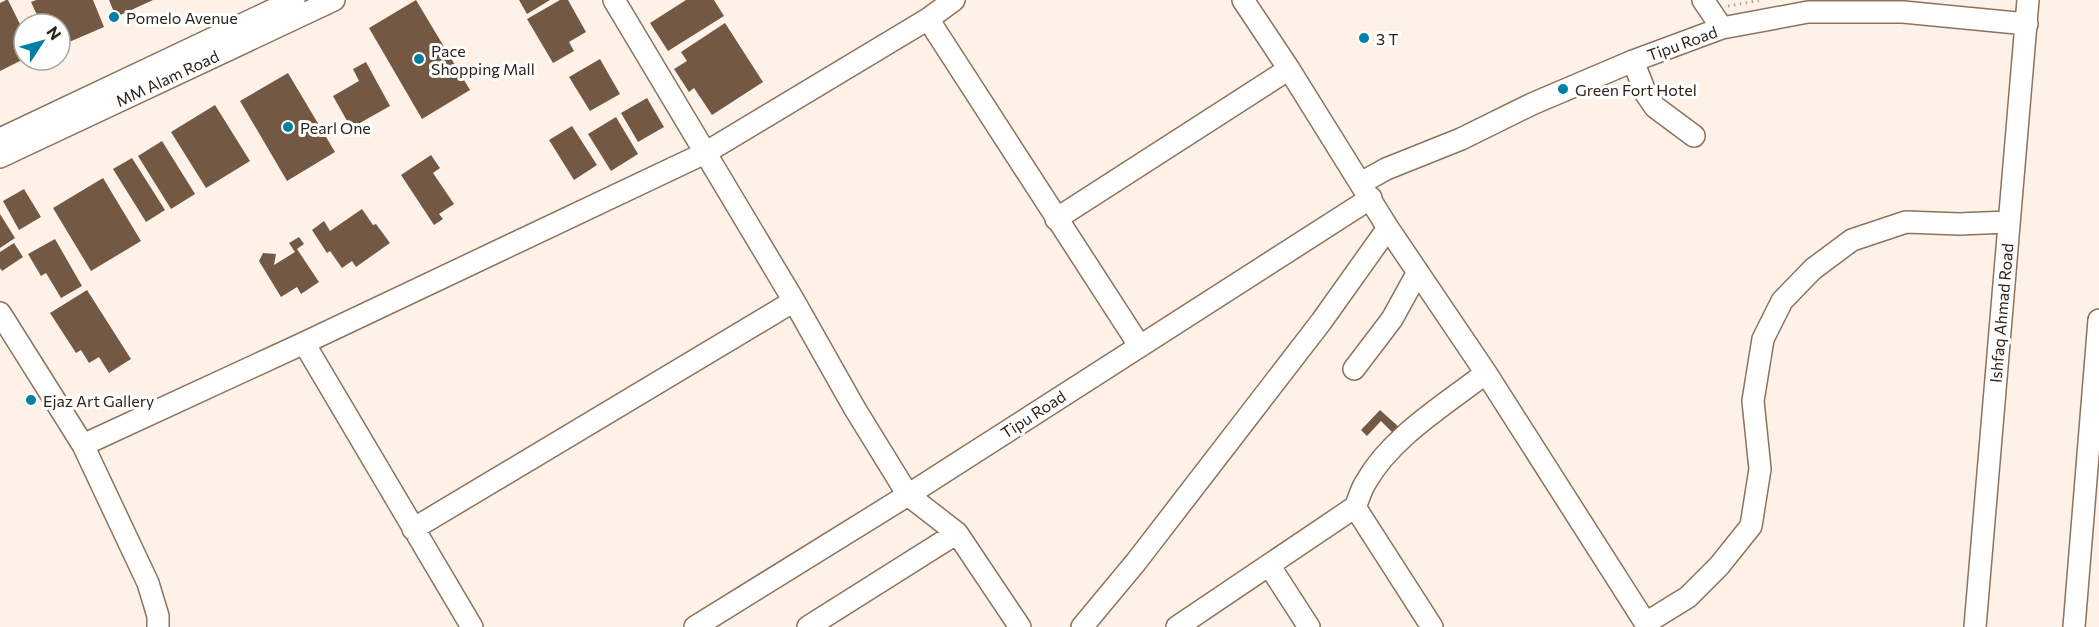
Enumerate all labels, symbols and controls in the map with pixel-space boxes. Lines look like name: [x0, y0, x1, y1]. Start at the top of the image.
place label: Pomelo Avenue: [126, 8, 238, 27]
marker: Pomelo Avenue: [107, 10, 121, 24]
north arrow: [12, 12, 72, 72]
text: N: [43, 22, 66, 43]
street label: Tipu Road: [1644, 22, 1720, 64]
place label: 3 T: [1376, 29, 1398, 48]
marker: 3 T: [1357, 31, 1371, 45]
place label: Pace Shopping Mall: [431, 41, 535, 78]
street label: MM Alam Road: [112, 46, 222, 110]
marker: Pace Shopping Mall: [412, 52, 426, 66]
place label: Green Fort Hotel: [1575, 80, 1697, 99]
marker: Green Fort Hotel: [1556, 82, 1570, 96]
place label: Pearl One: [300, 118, 371, 137]
marker: Pearl One: [281, 120, 295, 134]
street label: Ishfaq Ahmad Road: [1985, 242, 2017, 384]
street label: Tipu Road: [997, 386, 1069, 442]
place label: Ejaz Art Gallery: [43, 391, 154, 410]
marker: Ejaz Art Gallery: [24, 393, 38, 407]

